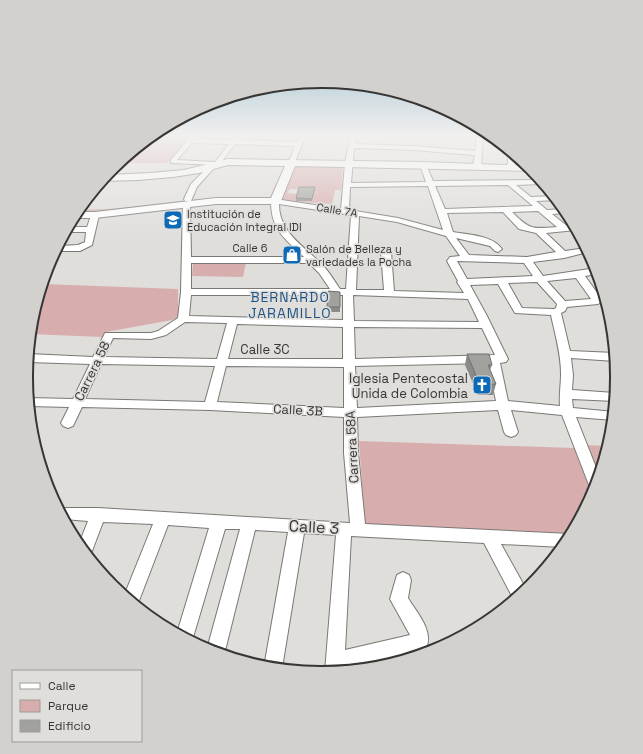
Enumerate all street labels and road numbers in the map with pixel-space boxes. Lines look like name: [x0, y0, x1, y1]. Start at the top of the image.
street label: Calle 7A: [316, 200, 359, 220]
street label: Calle 6: [233, 241, 268, 255]
street label: Carrera 58: [70, 338, 114, 404]
street label: Calle 3C: [240, 341, 290, 358]
street label: Calle 3B: [273, 400, 323, 420]
street label: Carrera 58A: [342, 410, 362, 484]
street label: Calle 3: [288, 515, 340, 539]

